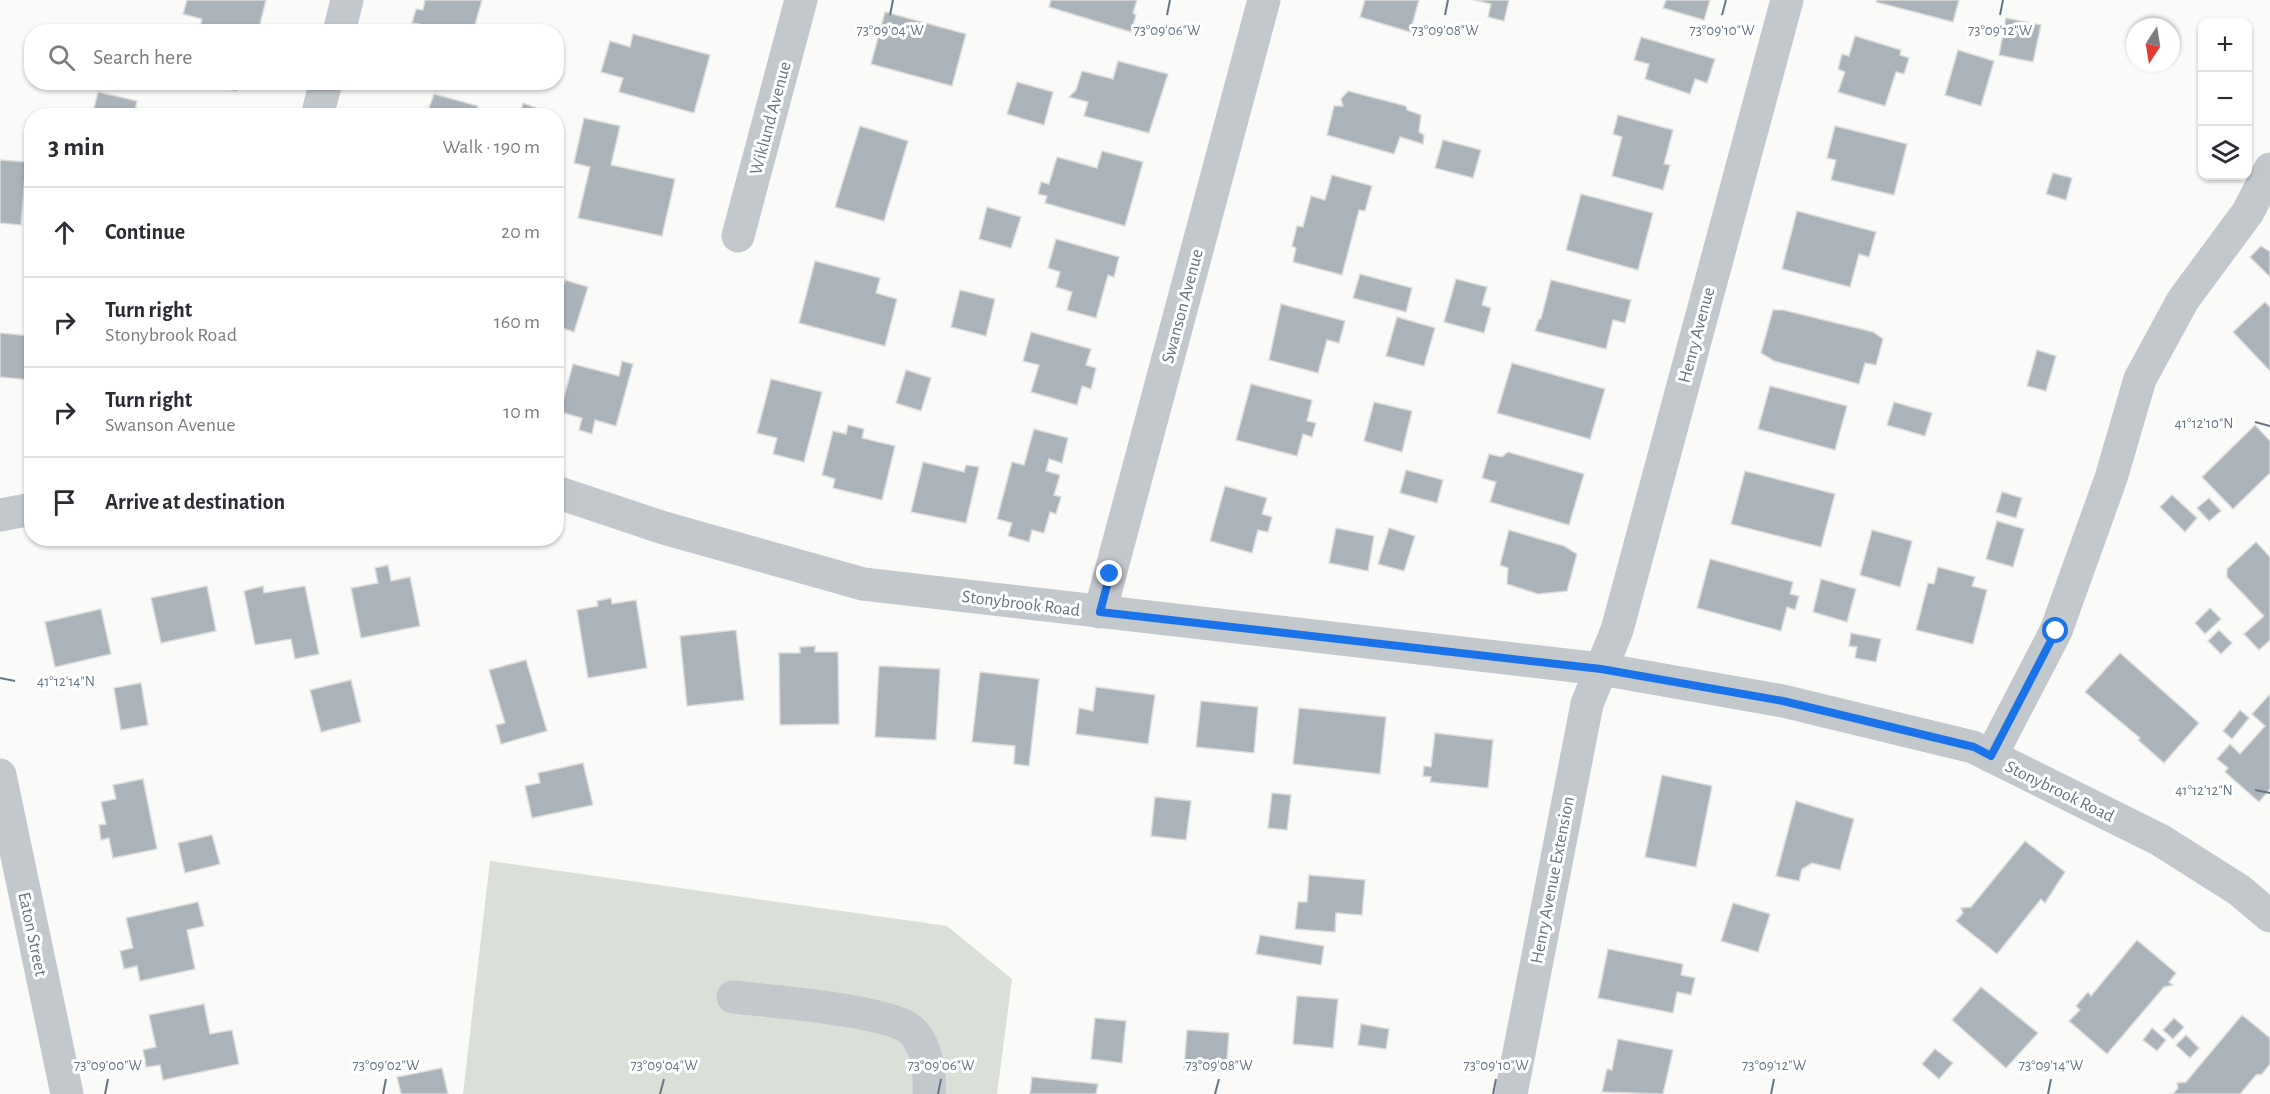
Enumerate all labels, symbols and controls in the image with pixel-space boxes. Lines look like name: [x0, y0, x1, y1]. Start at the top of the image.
north arrow: [2126, 18, 2180, 72]
map controls: [2198, 18, 2252, 180]
button: +: [2198, 18, 2252, 72]
text: 73°09'04"W: [856, 23, 924, 38]
text: 73°09'06"W: [1133, 23, 1201, 38]
text: 73°09'08"W: [1411, 23, 1479, 38]
text: 73°09'10"W: [1689, 23, 1755, 38]
text: 73°09'12"W: [1968, 23, 2033, 38]
search box: [24, 24, 564, 90]
icon: search: [45, 41, 78, 74]
text: Search here: [93, 46, 192, 68]
street label: Wiklund Avenue: [747, 60, 795, 177]
button: −: [2198, 72, 2252, 126]
button: layers: [2198, 126, 2252, 180]
text: 3 min: [48, 134, 105, 160]
text: Walk · 190 m: [443, 137, 540, 157]
icon: ahead: [48, 216, 81, 249]
text: Continue: [105, 221, 185, 243]
text: 20 m: [501, 222, 540, 242]
street label: Swanson Avenue: [1159, 247, 1207, 365]
street label: Henry Avenue: [1676, 285, 1718, 385]
text: Turn right: [105, 299, 192, 321]
icon: right: [48, 306, 81, 339]
text: 160 m: [494, 312, 540, 332]
text: Stonybrook Road: [105, 325, 237, 345]
text: Turn right: [105, 389, 192, 411]
icon: right: [48, 396, 81, 429]
text: 10 m: [503, 402, 540, 422]
text: Swanson Avenue: [105, 415, 236, 435]
text: 41°12'10"N: [2175, 416, 2233, 431]
icon: arrive: [48, 486, 81, 519]
text: Arrive at destination: [105, 491, 285, 513]
route end: [1096, 560, 1122, 586]
street label: Stonybrook Road: [961, 588, 1081, 620]
route start: [2042, 617, 2068, 643]
text: 41°12'14"N: [37, 674, 95, 689]
street label: Stonybrook Road: [2002, 758, 2117, 826]
text: 41°12'12"N: [2175, 783, 2233, 798]
street label: Henry Avenue Extension: [1528, 795, 1578, 965]
street label: Eaton Street: [14, 891, 50, 978]
text: 73°09'00"W: [74, 1058, 143, 1073]
text: 73°09'02"W: [353, 1058, 420, 1073]
text: 73°09'04"W: [630, 1058, 698, 1073]
text: 73°09'06"W: [907, 1058, 975, 1073]
text: 73°09'08"W: [1185, 1058, 1253, 1073]
text: 73°09'10"W: [1463, 1058, 1529, 1073]
text: 73°09'12"W: [1742, 1058, 1807, 1073]
text: 73°09'14"W: [2019, 1058, 2084, 1073]

